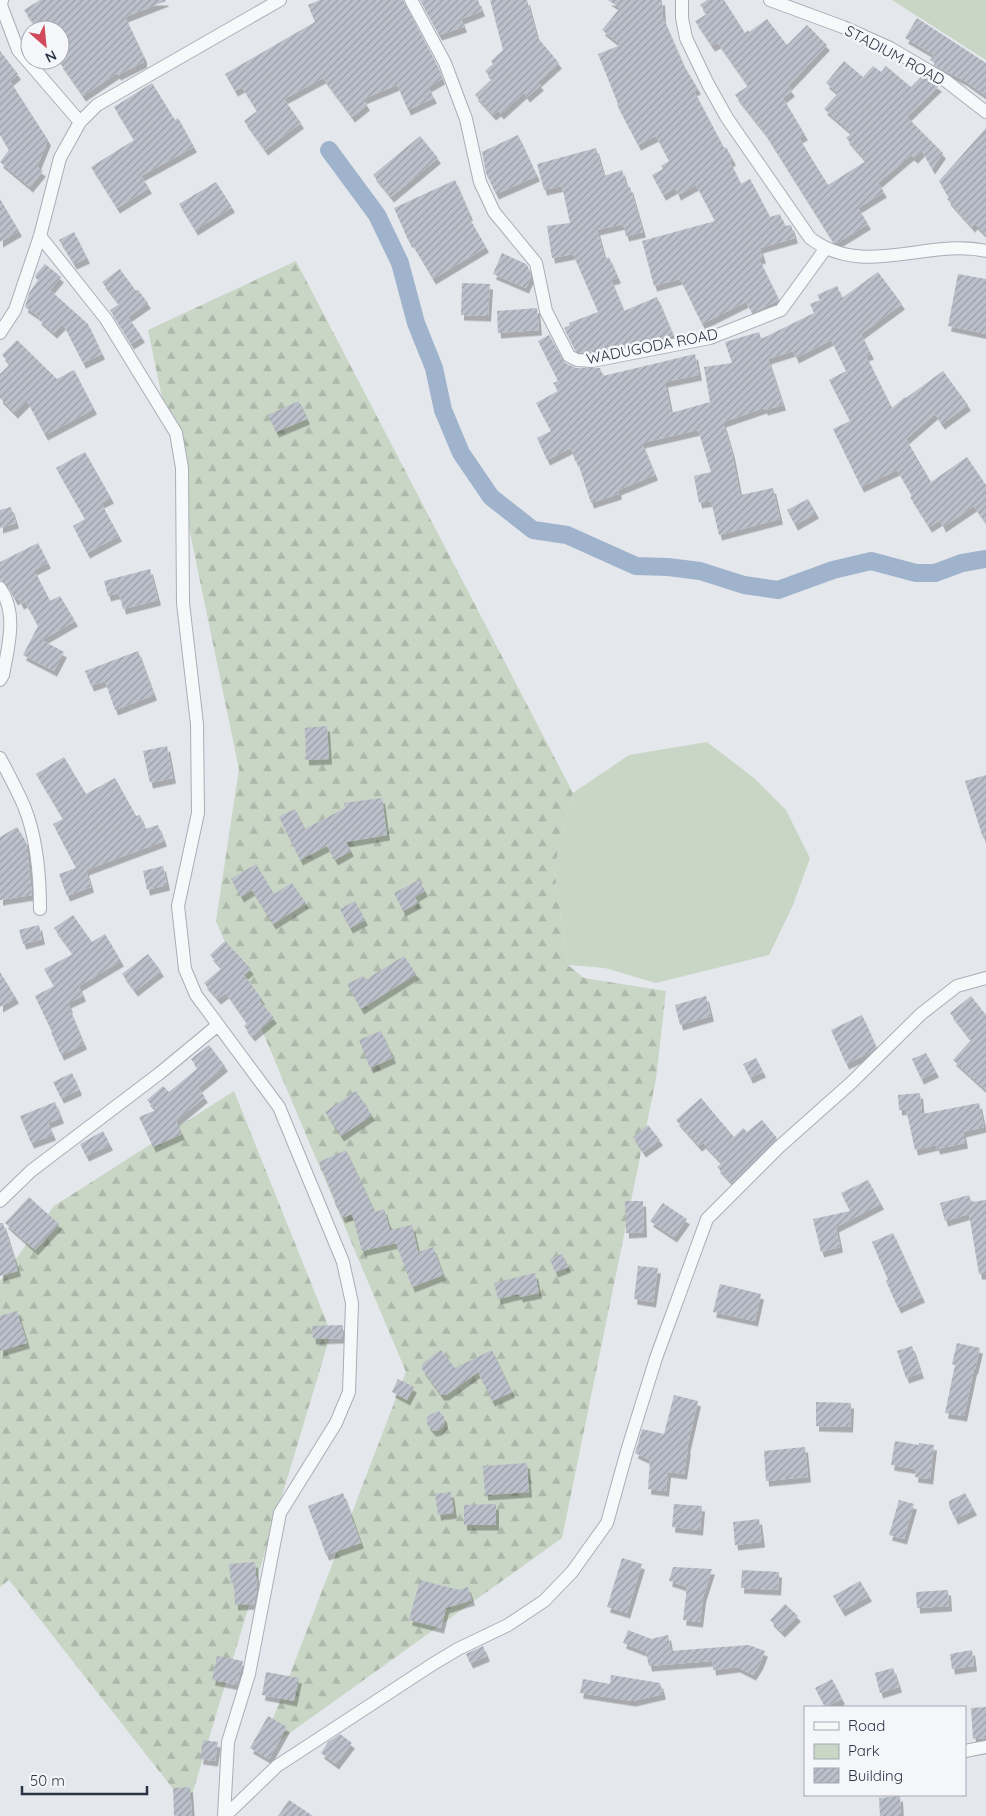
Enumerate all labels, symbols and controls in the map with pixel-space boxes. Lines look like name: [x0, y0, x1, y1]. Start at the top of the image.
north arrow: [20, 20, 70, 70]
street label: STADIUM ROAD: [842, 21, 948, 89]
text: N: [42, 46, 60, 67]
street label: WADUGODA ROAD: [585, 324, 720, 368]
legend: [804, 1706, 966, 1796]
text: Road: [848, 1716, 885, 1735]
text: Park: [848, 1741, 880, 1760]
scale bar: [22, 1764, 148, 1796]
text: Building: [848, 1766, 903, 1785]
text: 50 m: [30, 1771, 65, 1790]

